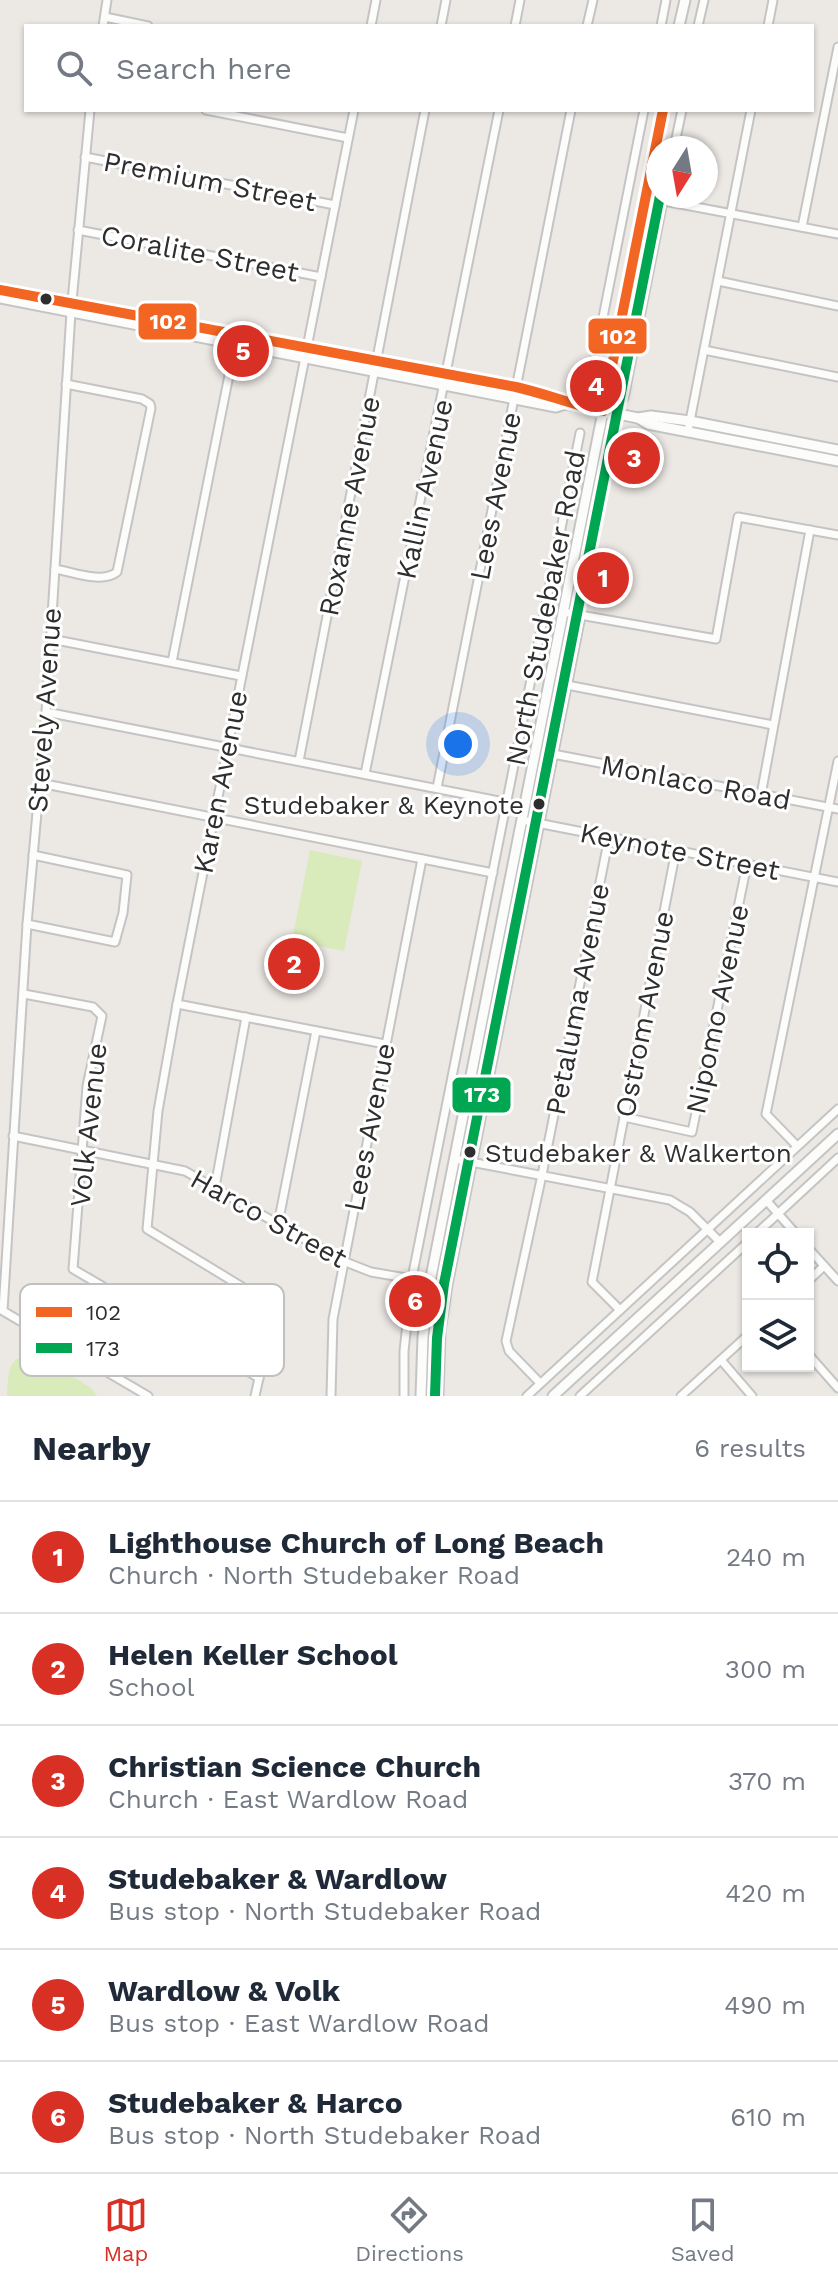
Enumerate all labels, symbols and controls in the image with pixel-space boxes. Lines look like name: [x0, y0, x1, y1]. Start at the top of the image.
search box: [24, 24, 814, 112]
icon: search: [52, 46, 96, 90]
text: Search here: [116, 51, 292, 86]
north arrow: [646, 136, 718, 208]
street label: Premium Street: [101, 145, 319, 218]
street label: Coralite Street: [98, 218, 302, 289]
unlabelled marker: [38, 291, 54, 307]
line badge: 102: [137, 302, 198, 341]
text: 102: [150, 309, 186, 334]
line badge: 102: [587, 317, 648, 355]
pin: 5: [217, 321, 269, 381]
text: 102: [600, 324, 636, 349]
pin: 4: [570, 356, 622, 416]
street label: Roxanne Avenue: [312, 393, 387, 619]
street label: Kallin Avenue: [389, 396, 460, 582]
street label: Lees Avenue: [463, 409, 528, 583]
pin: 3: [608, 428, 660, 488]
street label: North Studebaker Road: [499, 448, 592, 769]
pin: 1: [577, 548, 629, 608]
street label: Stevely Avenue: [21, 607, 68, 814]
street label: Karen Avenue: [187, 688, 254, 876]
your location: [438, 724, 478, 764]
street label: Monlaco Road: [598, 748, 794, 817]
place label: Studebaker & Keynote: [244, 790, 524, 820]
marker: Studebaker & Keynote: [531, 796, 547, 812]
street label: Keynote Street: [577, 816, 783, 887]
street label: Petaluma Avenue: [539, 880, 616, 1118]
street label: Nipomo Avenue: [679, 901, 756, 1117]
street label: Ostrom Avenue: [608, 908, 681, 1120]
pin: 2: [268, 934, 320, 994]
street label: Lees Avenue: [337, 1040, 402, 1214]
street label: Volk Avenue: [63, 1041, 114, 1209]
line badge: 173: [451, 1076, 512, 1114]
text: 173: [464, 1082, 500, 1107]
place label: Studebaker & Walkerton: [485, 1138, 792, 1168]
marker: Studebaker & Walkerton: [462, 1144, 478, 1160]
street label: Harco Street: [185, 1162, 353, 1275]
map controls: [742, 1228, 814, 1372]
button: locate: [742, 1228, 814, 1300]
pin: 6: [389, 1271, 441, 1331]
legend: [20, 1284, 284, 1376]
text: 102: [86, 1300, 121, 1325]
button: layers: [742, 1300, 814, 1372]
text: 173: [86, 1336, 120, 1361]
text: Nearby: [32, 1428, 151, 1468]
text: 6 results: [694, 1433, 806, 1463]
text: Lighthouse Church of Long Beach: [108, 1525, 604, 1560]
text: 1: [52, 1542, 64, 1572]
text: 240 m: [726, 1542, 806, 1572]
text: Church · North Studebaker Road: [108, 1560, 520, 1590]
text: Helen Keller School: [108, 1637, 398, 1672]
text: 2: [50, 1654, 66, 1684]
text: 300 m: [725, 1654, 806, 1684]
text: School: [108, 1672, 194, 1702]
text: Christian Science Church: [108, 1749, 481, 1784]
text: 3: [50, 1766, 66, 1796]
text: 370 m: [728, 1766, 806, 1796]
text: Church · East Wardlow Road: [108, 1784, 468, 1814]
text: Studebaker & Wardlow: [108, 1861, 447, 1896]
text: 4: [50, 1878, 66, 1908]
text: 420 m: [725, 1878, 806, 1908]
text: Bus stop · North Studebaker Road: [108, 1896, 541, 1926]
text: Wardlow & Volk: [108, 1973, 340, 2008]
text: 5: [50, 1990, 66, 2020]
text: 490 m: [724, 1990, 806, 2020]
text: Bus stop · East Wardlow Road: [108, 2008, 490, 2038]
text: Studebaker & Harco: [108, 2085, 403, 2120]
text: 6: [50, 2102, 66, 2132]
text: 610 m: [730, 2102, 806, 2132]
text: Bus stop · North Studebaker Road: [108, 2120, 541, 2150]
tab: Map: [103, 2193, 148, 2266]
tab: Directions: [355, 2193, 464, 2266]
tab: Saved: [671, 2193, 735, 2266]

